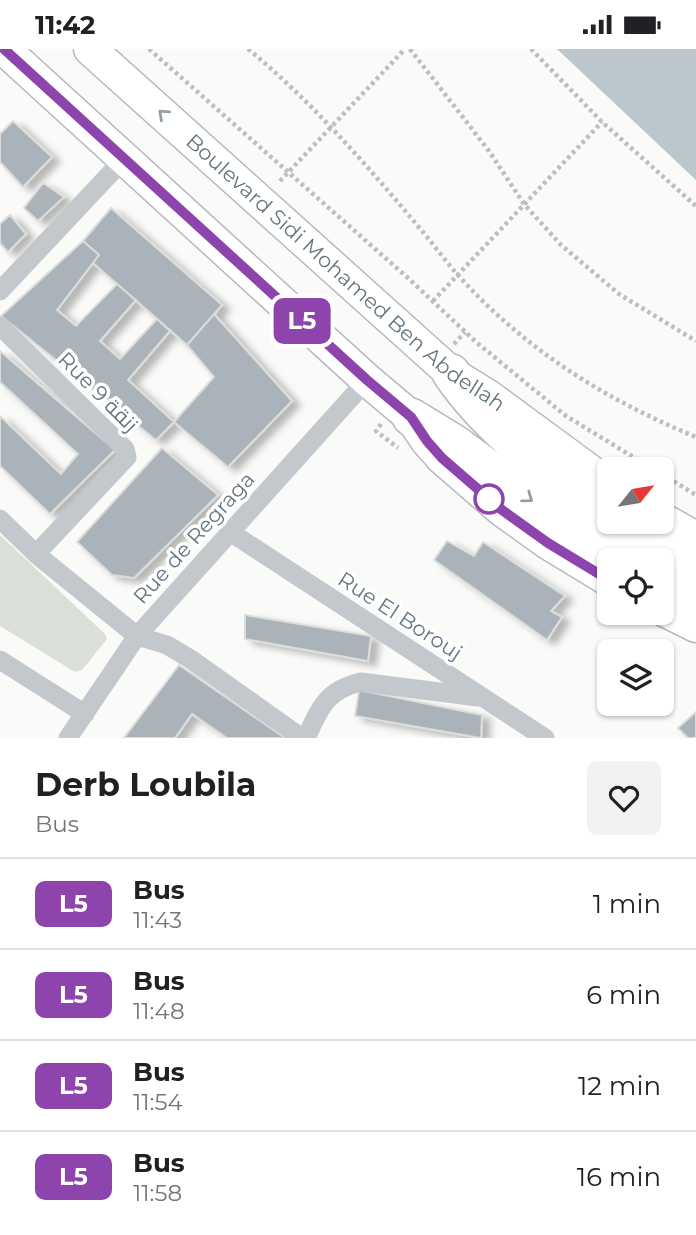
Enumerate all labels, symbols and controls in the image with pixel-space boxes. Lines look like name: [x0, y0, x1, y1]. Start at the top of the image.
text: 11:42: [35, 9, 95, 41]
one-way arrow: [158, 110, 171, 123]
street label: Boulevard Sidi Mohamed Ben Abdellah: [181, 128, 510, 416]
line badge: L5: [270, 298, 334, 344]
text: L5: [288, 306, 316, 335]
street label: Rue 9 زنقة: [53, 347, 143, 437]
north arrow: [597, 457, 674, 534]
map controls: [597, 457, 674, 716]
street label: Rue de Regraga: [128, 467, 259, 609]
unlabelled marker: [474, 484, 504, 514]
one-way arrow: [520, 490, 532, 503]
button: locate: [597, 548, 674, 625]
street label: Rue El Borouj: [334, 566, 467, 665]
button: layers: [597, 639, 674, 716]
button: heart: [587, 761, 661, 835]
text: Derb Loubila: [35, 764, 256, 804]
text: Bus: [35, 810, 79, 838]
text: Bus: [133, 874, 185, 906]
text: 1 min: [593, 888, 661, 920]
text: L5: [59, 889, 88, 918]
text: 11:43: [133, 906, 182, 934]
text: Bus: [133, 965, 185, 997]
text: 6 min: [586, 979, 661, 1011]
text: L5: [59, 980, 88, 1009]
text: 11:48: [133, 997, 185, 1025]
text: Bus: [133, 1056, 185, 1088]
text: 12 min: [578, 1070, 661, 1102]
text: L5: [59, 1071, 88, 1100]
text: 11:54: [133, 1088, 183, 1116]
text: Bus: [133, 1147, 185, 1179]
text: 16 min: [577, 1161, 661, 1193]
text: L5: [59, 1162, 88, 1191]
text: 11:58: [133, 1179, 182, 1207]

